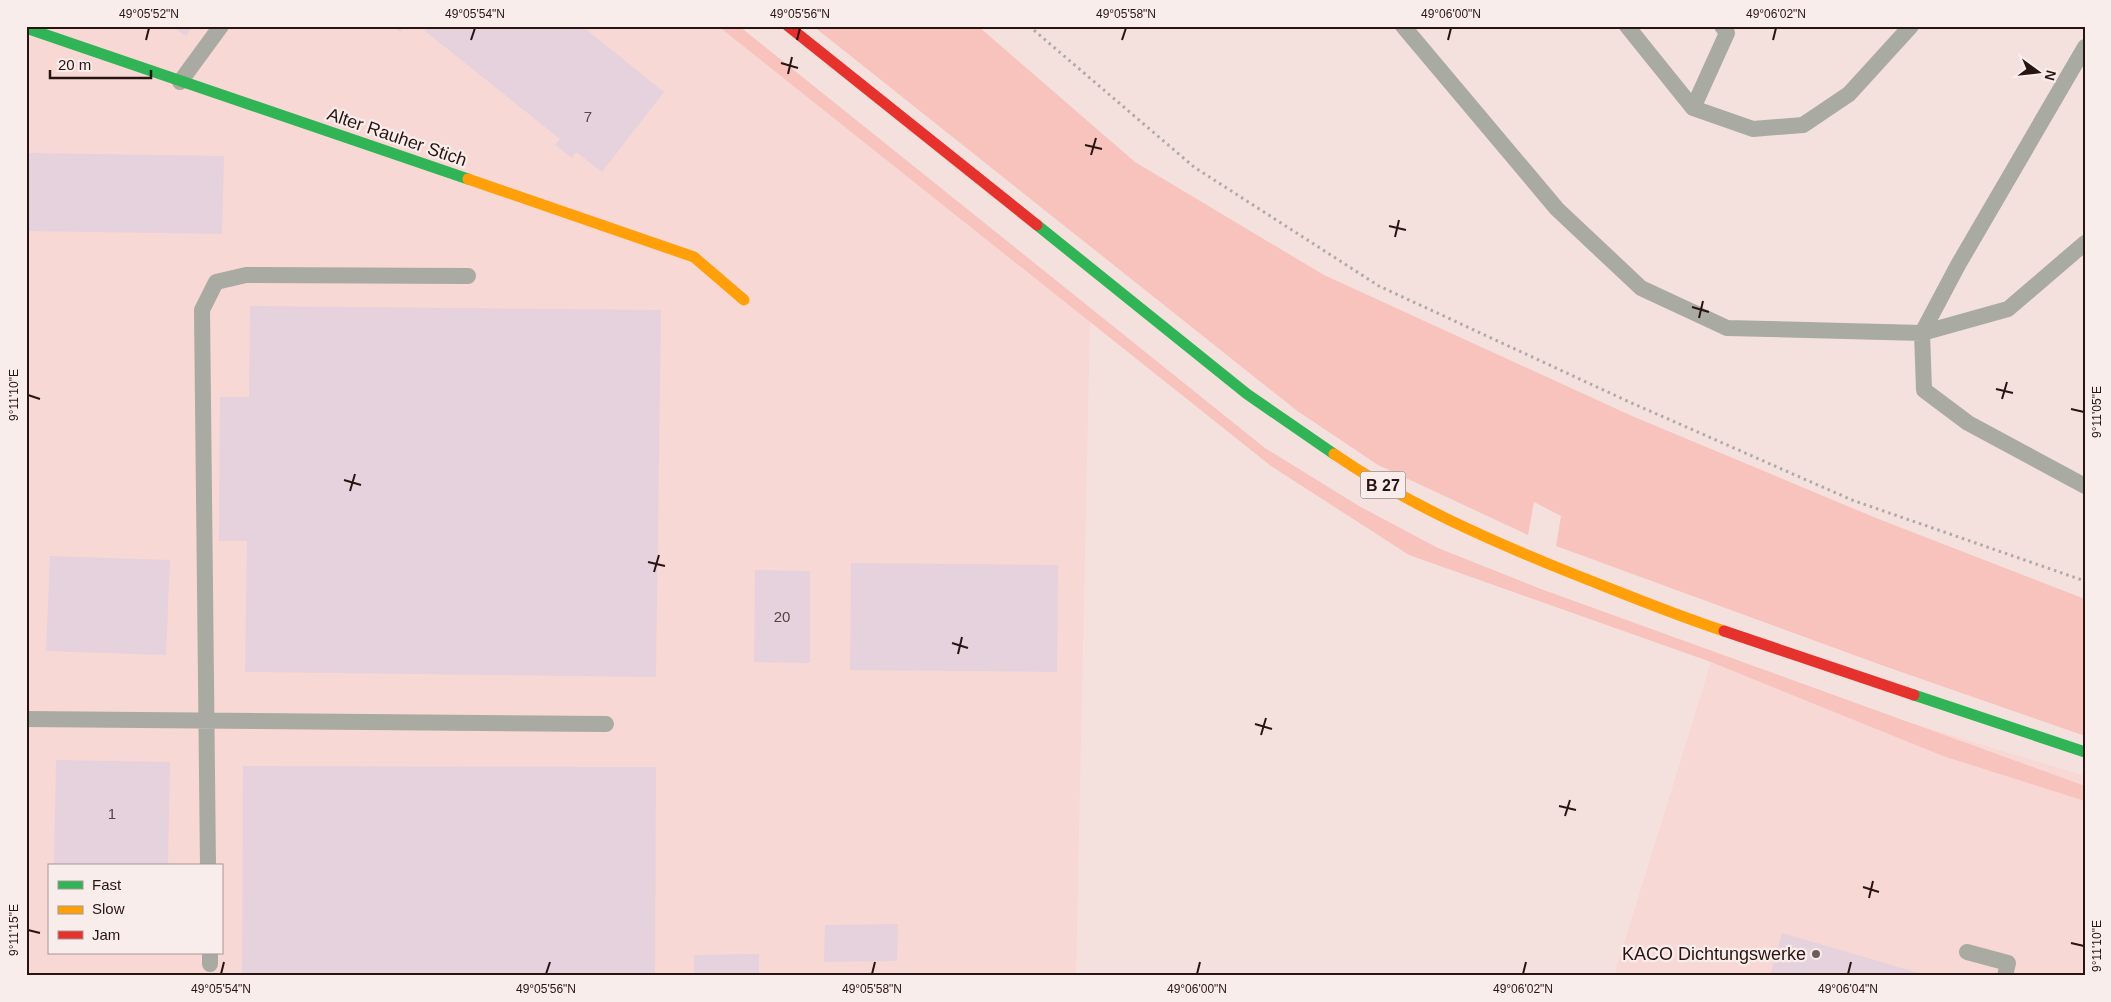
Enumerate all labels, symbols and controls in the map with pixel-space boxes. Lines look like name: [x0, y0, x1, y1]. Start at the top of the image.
text: 49°05'52"N: [119, 7, 179, 21]
text: 49°05'54"N: [445, 7, 505, 21]
text: 49°05'56"N: [770, 7, 830, 21]
text: 49°05'58"N: [1096, 7, 1156, 21]
text: 49°06'00"N: [1421, 7, 1481, 21]
text: 49°06'02"N: [1746, 7, 1806, 21]
scale bar: [50, 48, 151, 80]
north arrow: [2014, 48, 2064, 98]
text: 20 m: [58, 56, 91, 73]
text: N: [2042, 68, 2060, 82]
street label: Alter Rauher Stich: [325, 104, 469, 170]
house number: 7: [584, 108, 592, 125]
text: 9°11'10"E: [7, 369, 21, 421]
text: 9°11'05"E: [2090, 386, 2104, 438]
road number: B 27: [1360, 472, 1406, 498]
house number: 20: [774, 608, 790, 625]
house number: 1: [108, 805, 116, 822]
legend: [48, 864, 222, 954]
text: Fast: [92, 876, 122, 893]
text: Slow: [92, 900, 125, 917]
text: 9°11'15"E: [7, 904, 21, 956]
text: 9°11'10"E: [2090, 920, 2104, 972]
text: Jam: [92, 926, 120, 943]
place label: KACO Dichtungswerke: [1622, 944, 1806, 964]
marker: KACO Dichtungswerke: [1810, 948, 1822, 960]
text: 49°05'54"N: [191, 982, 251, 996]
text: 49°05'56"N: [516, 982, 576, 996]
text: 49°05'58"N: [842, 982, 902, 996]
text: 49°06'00"N: [1167, 982, 1227, 996]
text: 49°06'02"N: [1493, 982, 1553, 996]
text: 49°06'04"N: [1818, 982, 1878, 996]

